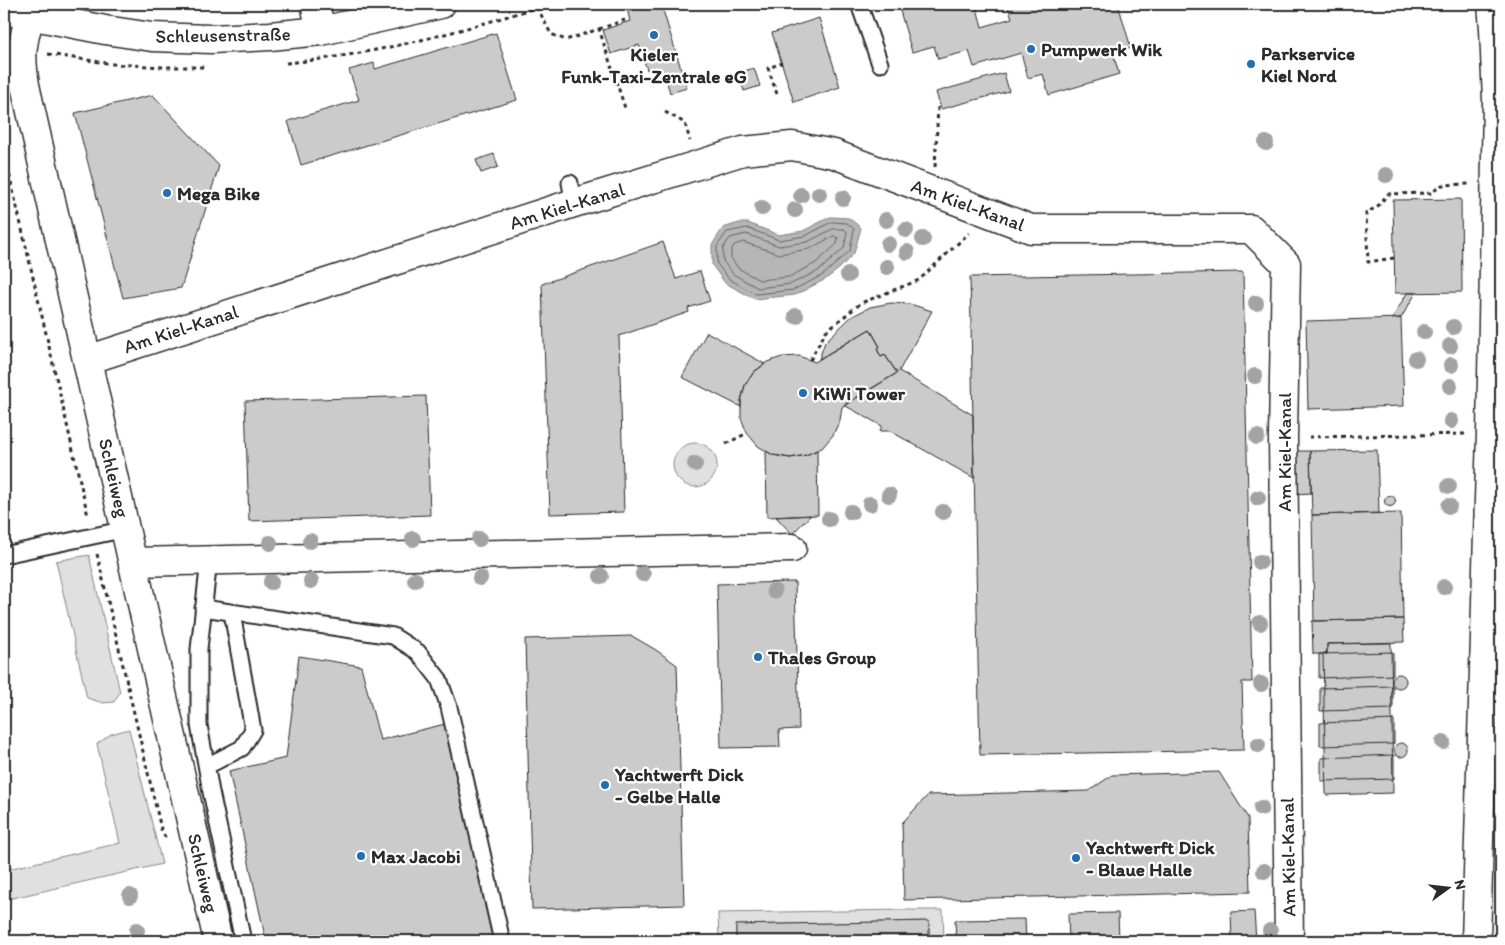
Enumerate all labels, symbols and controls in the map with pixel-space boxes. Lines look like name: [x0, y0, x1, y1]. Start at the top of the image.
street label: Schleusenstraße: [155, 22, 291, 48]
marker: Kieler Funk-Taxi-Zentrale eG: [648, 29, 660, 41]
place label: Pumpwerk Wik: [1041, 38, 1162, 61]
place label: Parkservice Kiel Nord: [1261, 42, 1355, 87]
place label: Kieler Funk-Taxi-Zentrale eG: [561, 43, 747, 88]
marker: Pumpwerk Wik: [1025, 43, 1037, 55]
marker: Parkservice Kiel Nord: [1245, 58, 1257, 70]
street label: Am Kiel-Kanal: [908, 174, 1029, 236]
street label: Am Kiel-Kanal: [507, 177, 628, 234]
place label: Mega Bike: [177, 182, 260, 205]
marker: Mega Bike: [161, 187, 173, 199]
street label: Am Kiel-Kanal: [121, 299, 242, 358]
place label: KiWi Tower: [813, 382, 906, 405]
marker: KiWi Tower: [797, 387, 809, 399]
street label: Am Kiel-Kanal: [1273, 392, 1296, 512]
street label: Schleiweg: [94, 436, 134, 520]
place label: Thales Group: [767, 646, 876, 669]
marker: Thales Group: [752, 651, 764, 663]
place label: Yachtwerft Dick - Gelbe Halle: [614, 763, 744, 808]
marker: Yachtwerft Dick - Gelbe Halle: [599, 779, 611, 791]
street label: Am Kiel-Kanal: [1275, 797, 1301, 917]
street label: Schleiweg: [183, 831, 223, 915]
place label: Yachtwerft Dick - Blaue Halle: [1085, 836, 1215, 881]
place label: Max Jacobi: [371, 845, 461, 868]
marker: Max Jacobi: [355, 850, 367, 862]
marker: Yachtwerft Dick - Blaue Halle: [1070, 852, 1082, 864]
north arrow: [1422, 862, 1472, 912]
text: N: [1451, 878, 1470, 892]

